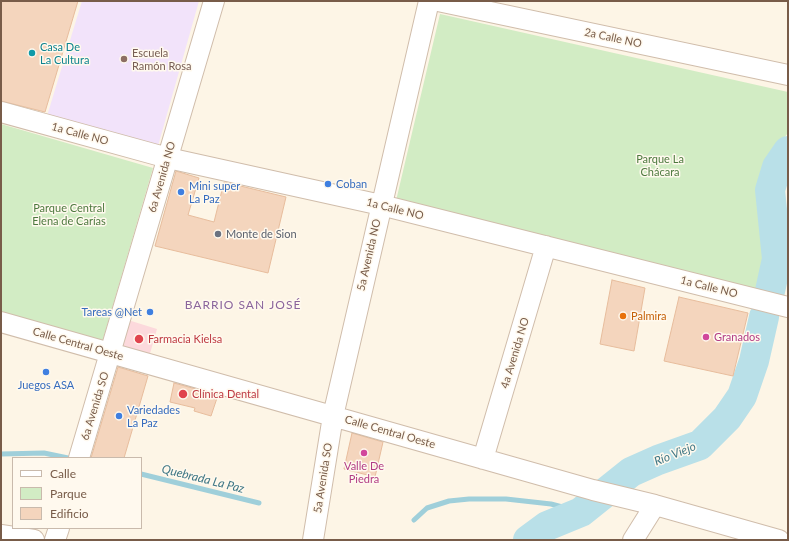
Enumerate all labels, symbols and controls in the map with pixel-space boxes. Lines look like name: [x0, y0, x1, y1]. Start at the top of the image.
street label: 2a Calle NO: [583, 25, 643, 51]
place label: Casa De La Cultura: [40, 40, 89, 66]
place label: Escuela Ramón Rosa: [132, 46, 192, 72]
marker: Casa De La Cultura: [27, 48, 37, 58]
marker: Escuela Ramón Rosa: [119, 54, 129, 64]
street label: 1a Calle NO: [50, 120, 110, 148]
street label: 6a Avenida NO: [146, 140, 178, 214]
park label: Parque La Chácara: [636, 152, 684, 178]
place label: Coban: [336, 177, 367, 191]
place label: Mini super La Paz: [189, 179, 240, 205]
marker: Coban: [323, 179, 333, 189]
marker: Mini super La Paz: [176, 187, 186, 197]
street label: 1a Calle NO: [365, 196, 425, 222]
park label: Parque Central Elena de Carías: [32, 201, 106, 227]
street label: 5a Avenida NO: [354, 218, 384, 292]
place label: Monte de Sion: [226, 227, 297, 241]
marker: Monte de Sion: [213, 229, 223, 239]
street label: 1a Calle NO: [679, 274, 739, 300]
district label: BARRIO SAN JOSÉ: [185, 298, 301, 312]
place label: Tareas @Net: [82, 305, 142, 319]
marker: Tareas @Net: [145, 307, 155, 317]
place label: Palmira: [631, 309, 667, 323]
marker: Palmira: [618, 311, 628, 321]
street label: 4a Avenida NO: [498, 316, 532, 390]
street label: Calle Central Oeste: [31, 325, 125, 363]
place label: Granados: [714, 330, 760, 344]
place label: Farmacia Kielsa: [148, 332, 222, 346]
marker: Granados: [701, 332, 711, 342]
marker: Farmacia Kielsa: [133, 333, 145, 345]
marker: Juegos ASA: [41, 367, 51, 377]
street label: 6a Avenida SO: [78, 370, 112, 442]
place label: Juegos ASA: [18, 378, 74, 392]
place label: Clínica Dental: [192, 387, 259, 401]
marker: Clínica Dental: [177, 388, 189, 400]
place label: Variedades La Paz: [127, 403, 180, 429]
marker: Variedades La Paz: [114, 411, 124, 421]
street label: Calle Central Oeste: [343, 413, 437, 451]
water label: Río Viejo: [652, 439, 698, 469]
street label: 5a Avenida SO: [311, 442, 335, 514]
marker: Valle De Piedra: [359, 448, 369, 458]
legend: [12, 457, 142, 529]
place label: Valle De Piedra: [344, 459, 384, 485]
water label: Quebrada La Paz: [160, 462, 246, 496]
text: Calle: [50, 466, 76, 481]
text: Parque: [50, 486, 87, 501]
text: Edificio: [50, 506, 89, 521]

